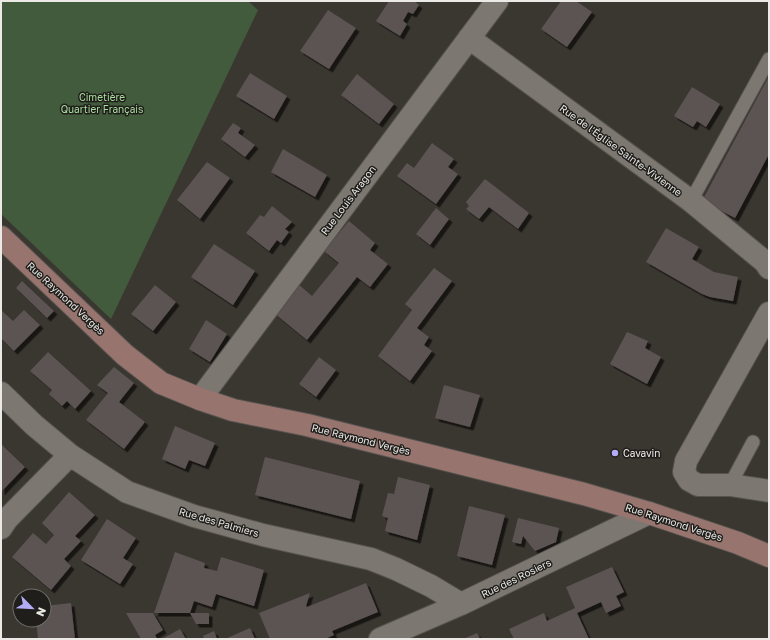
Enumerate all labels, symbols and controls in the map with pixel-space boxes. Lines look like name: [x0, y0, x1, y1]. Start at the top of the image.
park label: Cimetière Quartier Français: [61, 91, 143, 115]
street label: Rue de l'Église Sainte-Vivienne: [558, 102, 685, 198]
street label: Rue Louis Aragon: [318, 163, 378, 237]
street label: Rue Raymond Vergès: [25, 259, 107, 337]
street label: Rue Raymond Vergès: [310, 421, 412, 457]
place label: Cavavin: [623, 447, 660, 459]
marker: Cavavin: [610, 448, 620, 458]
street label: Rue Raymond Vergès: [624, 501, 724, 543]
street label: Rue des Palmiers: [178, 505, 260, 539]
street label: Rue des Rosiers: [479, 556, 553, 600]
north arrow: [12, 588, 52, 628]
text: N: [34, 606, 49, 619]

